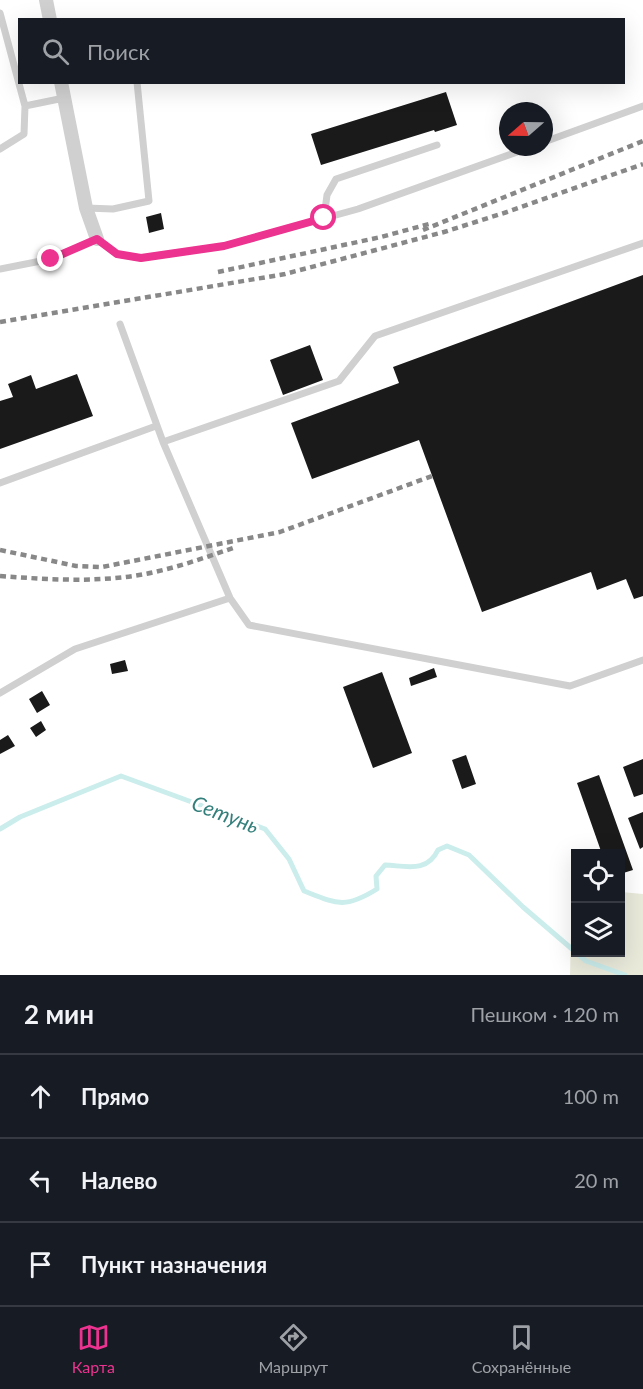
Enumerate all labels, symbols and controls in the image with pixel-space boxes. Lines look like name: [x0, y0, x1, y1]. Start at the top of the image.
search box: [18, 18, 625, 84]
icon: search: [39, 35, 72, 68]
text: Поиск: [87, 38, 150, 65]
north arrow: [499, 102, 553, 156]
route start: [310, 204, 336, 230]
route end: [37, 245, 63, 271]
water label: Сетунь: [188, 789, 263, 838]
map controls: [571, 849, 625, 957]
button: locate: [571, 849, 625, 903]
button: layers: [571, 903, 625, 957]
text: 2 мин: [24, 998, 94, 1030]
text: Пешком · 120 m: [470, 1002, 619, 1026]
icon: ahead: [24, 1080, 57, 1113]
text: Прямо: [81, 1083, 149, 1110]
text: 100 m: [563, 1084, 619, 1108]
icon: left: [24, 1164, 57, 1197]
text: Налево: [81, 1167, 157, 1194]
text: 20 m: [574, 1168, 619, 1192]
icon: arrive: [24, 1248, 57, 1281]
text: Пункт назначения: [81, 1251, 267, 1278]
tab: Карта: [72, 1321, 115, 1376]
tab: Маршрут: [258, 1321, 328, 1376]
tab: Сохранённые: [472, 1321, 571, 1376]

